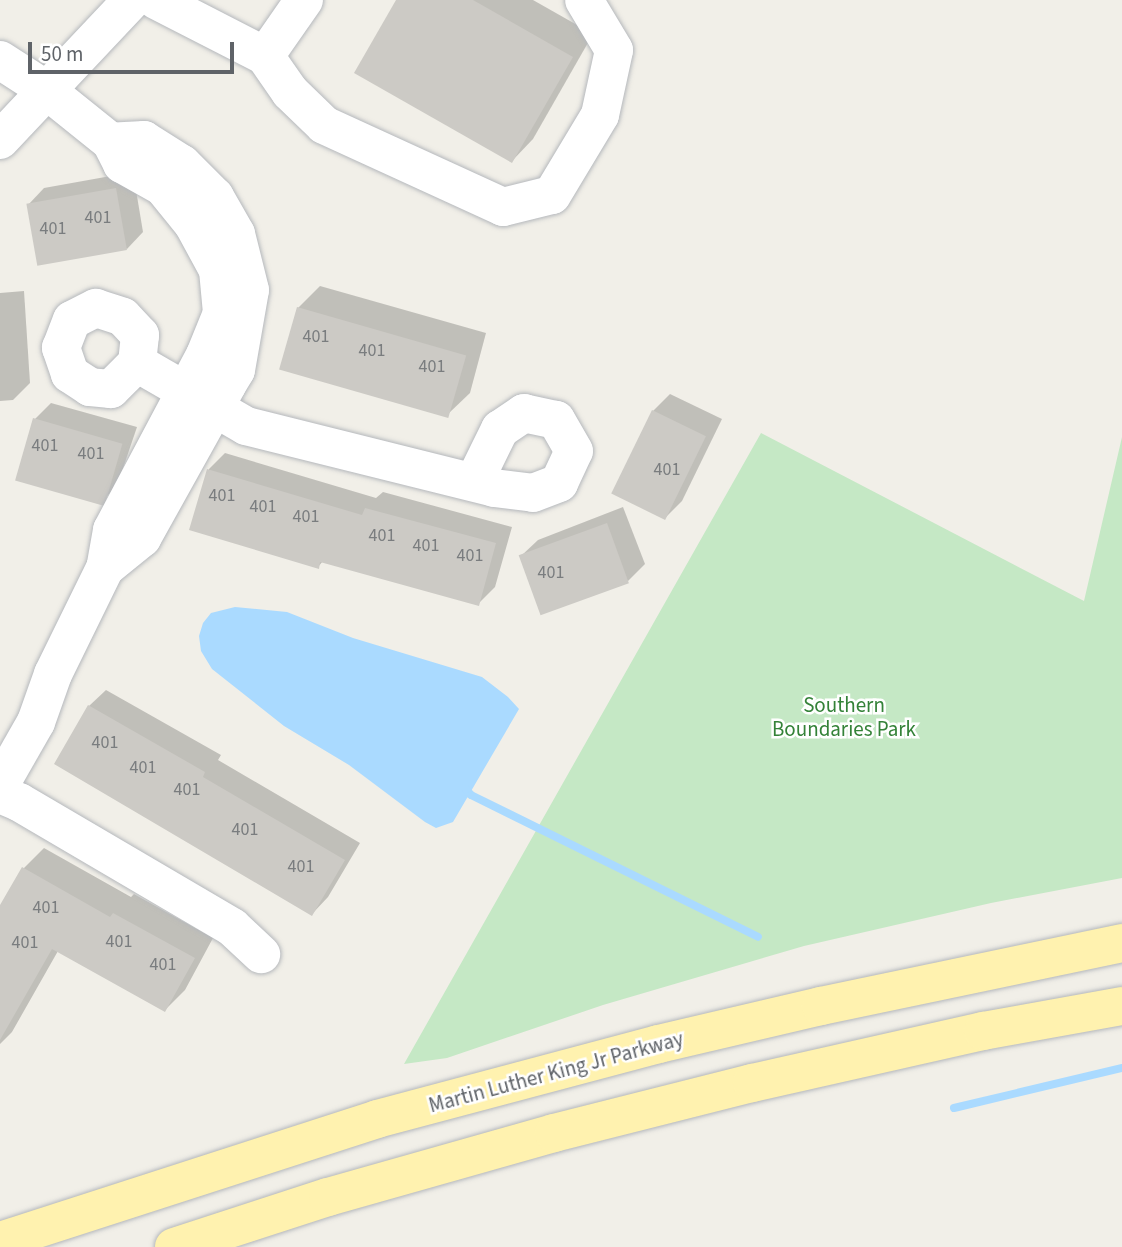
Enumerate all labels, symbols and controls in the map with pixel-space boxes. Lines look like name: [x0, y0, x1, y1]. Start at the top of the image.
scale bar: [32, 28, 238, 72]
text: 50 m: [41, 39, 83, 69]
house number: 401: [85, 207, 111, 229]
house number: 401: [40, 218, 66, 240]
house number: 401: [303, 326, 329, 348]
house number: 401: [359, 340, 385, 362]
house number: 401: [419, 356, 445, 378]
house number: 401: [32, 435, 58, 457]
house number: 401: [78, 443, 104, 465]
house number: 401: [654, 459, 680, 481]
house number: 401: [209, 485, 235, 507]
house number: 401: [250, 496, 276, 518]
house number: 401: [293, 506, 319, 528]
house number: 401: [369, 525, 395, 547]
house number: 401: [413, 535, 439, 557]
house number: 401: [457, 545, 483, 567]
house number: 401: [538, 562, 564, 584]
park label: Southern Boundaries Park: [772, 692, 916, 742]
house number: 401: [92, 732, 118, 754]
house number: 401: [130, 757, 156, 779]
house number: 401: [174, 779, 200, 801]
house number: 401: [232, 819, 258, 841]
house number: 401: [288, 856, 314, 878]
house number: 401: [33, 897, 59, 919]
house number: 401: [106, 931, 132, 953]
house number: 401: [12, 932, 38, 954]
house number: 401: [150, 954, 176, 976]
street label: Martin Luther King Jr Parkway: [426, 1026, 686, 1118]

